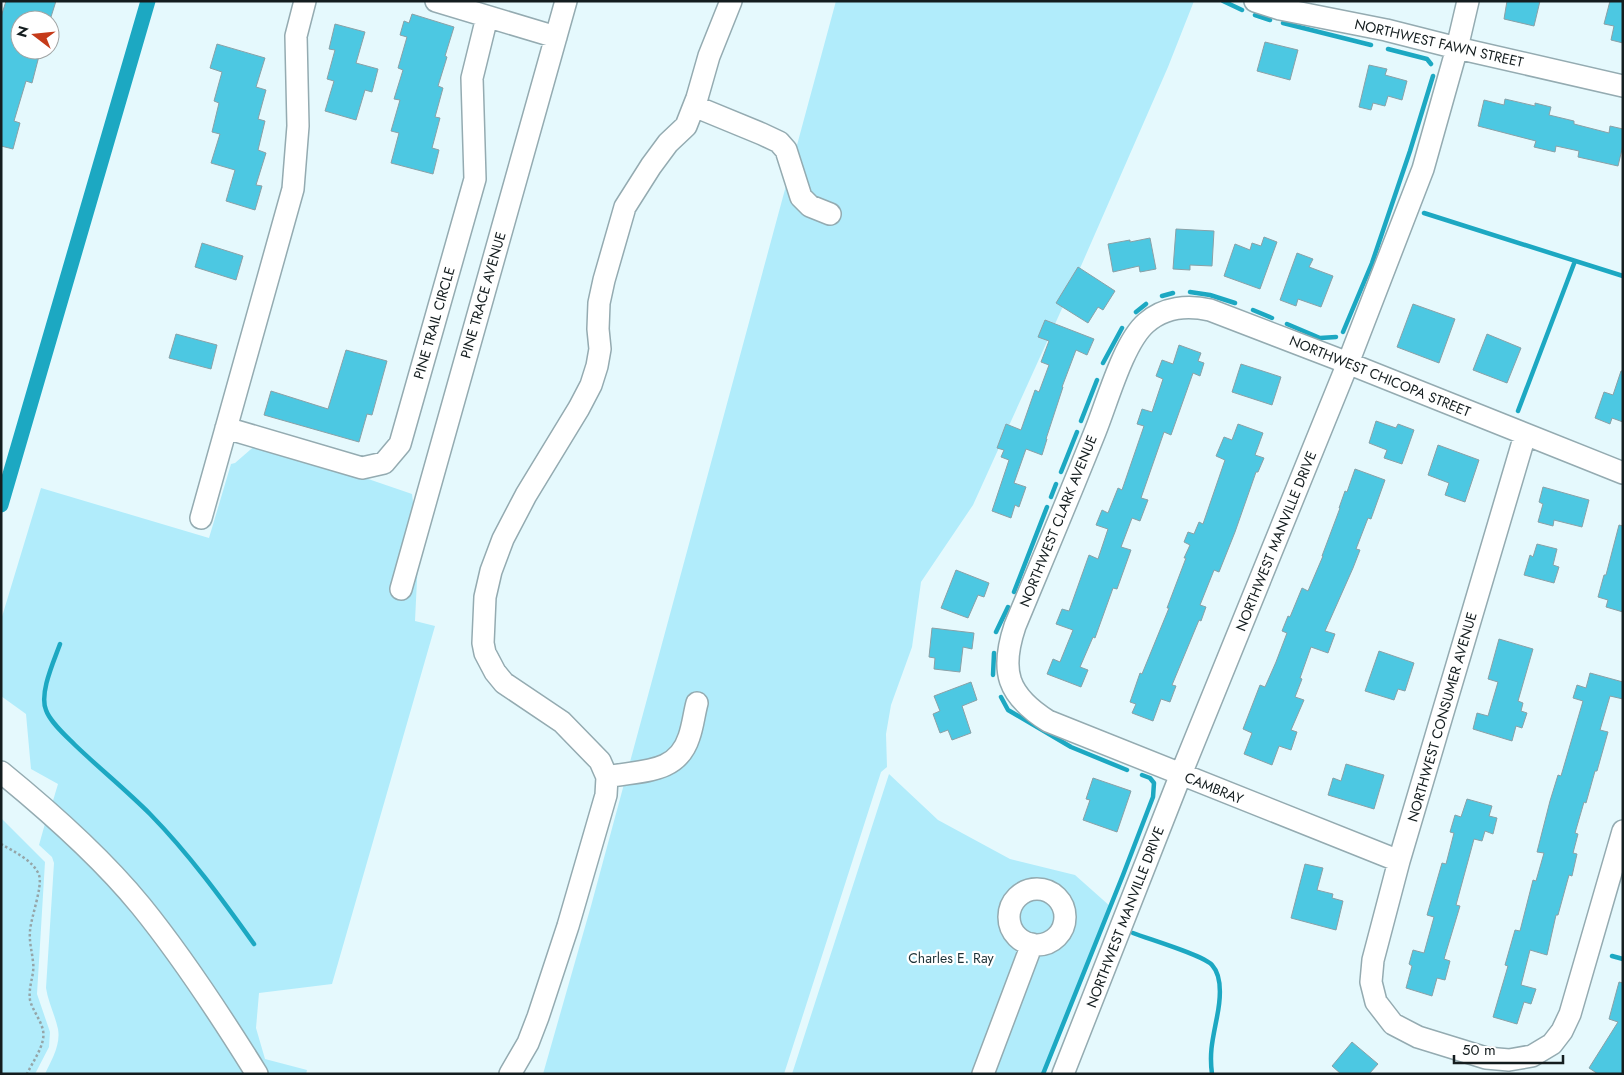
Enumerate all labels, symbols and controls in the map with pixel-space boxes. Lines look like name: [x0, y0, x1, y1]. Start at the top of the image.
north arrow: [10, 10, 60, 60]
street label: NORTHWEST FAWN STREET: [1353, 14, 1526, 72]
text: N: [11, 23, 34, 40]
street label: PINE TRACE AVENUE: [455, 229, 511, 361]
street label: PINE TRAIL CIRCLE: [408, 265, 460, 381]
street label: NORTHWEST CHICOPA STREET: [1286, 330, 1474, 422]
street label: NORTHWEST CLARK AVENUE: [1014, 432, 1102, 610]
street label: NORTHWEST MANVILLE DRIVE: [1231, 448, 1321, 634]
street label: NORTHWEST CONSUMER AVENUE: [1402, 610, 1482, 824]
street label: CAMBRAY: [1182, 767, 1246, 809]
street label: NORTHWEST MANVILLE DRIVE: [1081, 824, 1169, 1010]
park label: Charles E. Ray: [908, 948, 995, 968]
scale bar: [1454, 1032, 1563, 1064]
text: 50 m: [1462, 1039, 1496, 1061]

